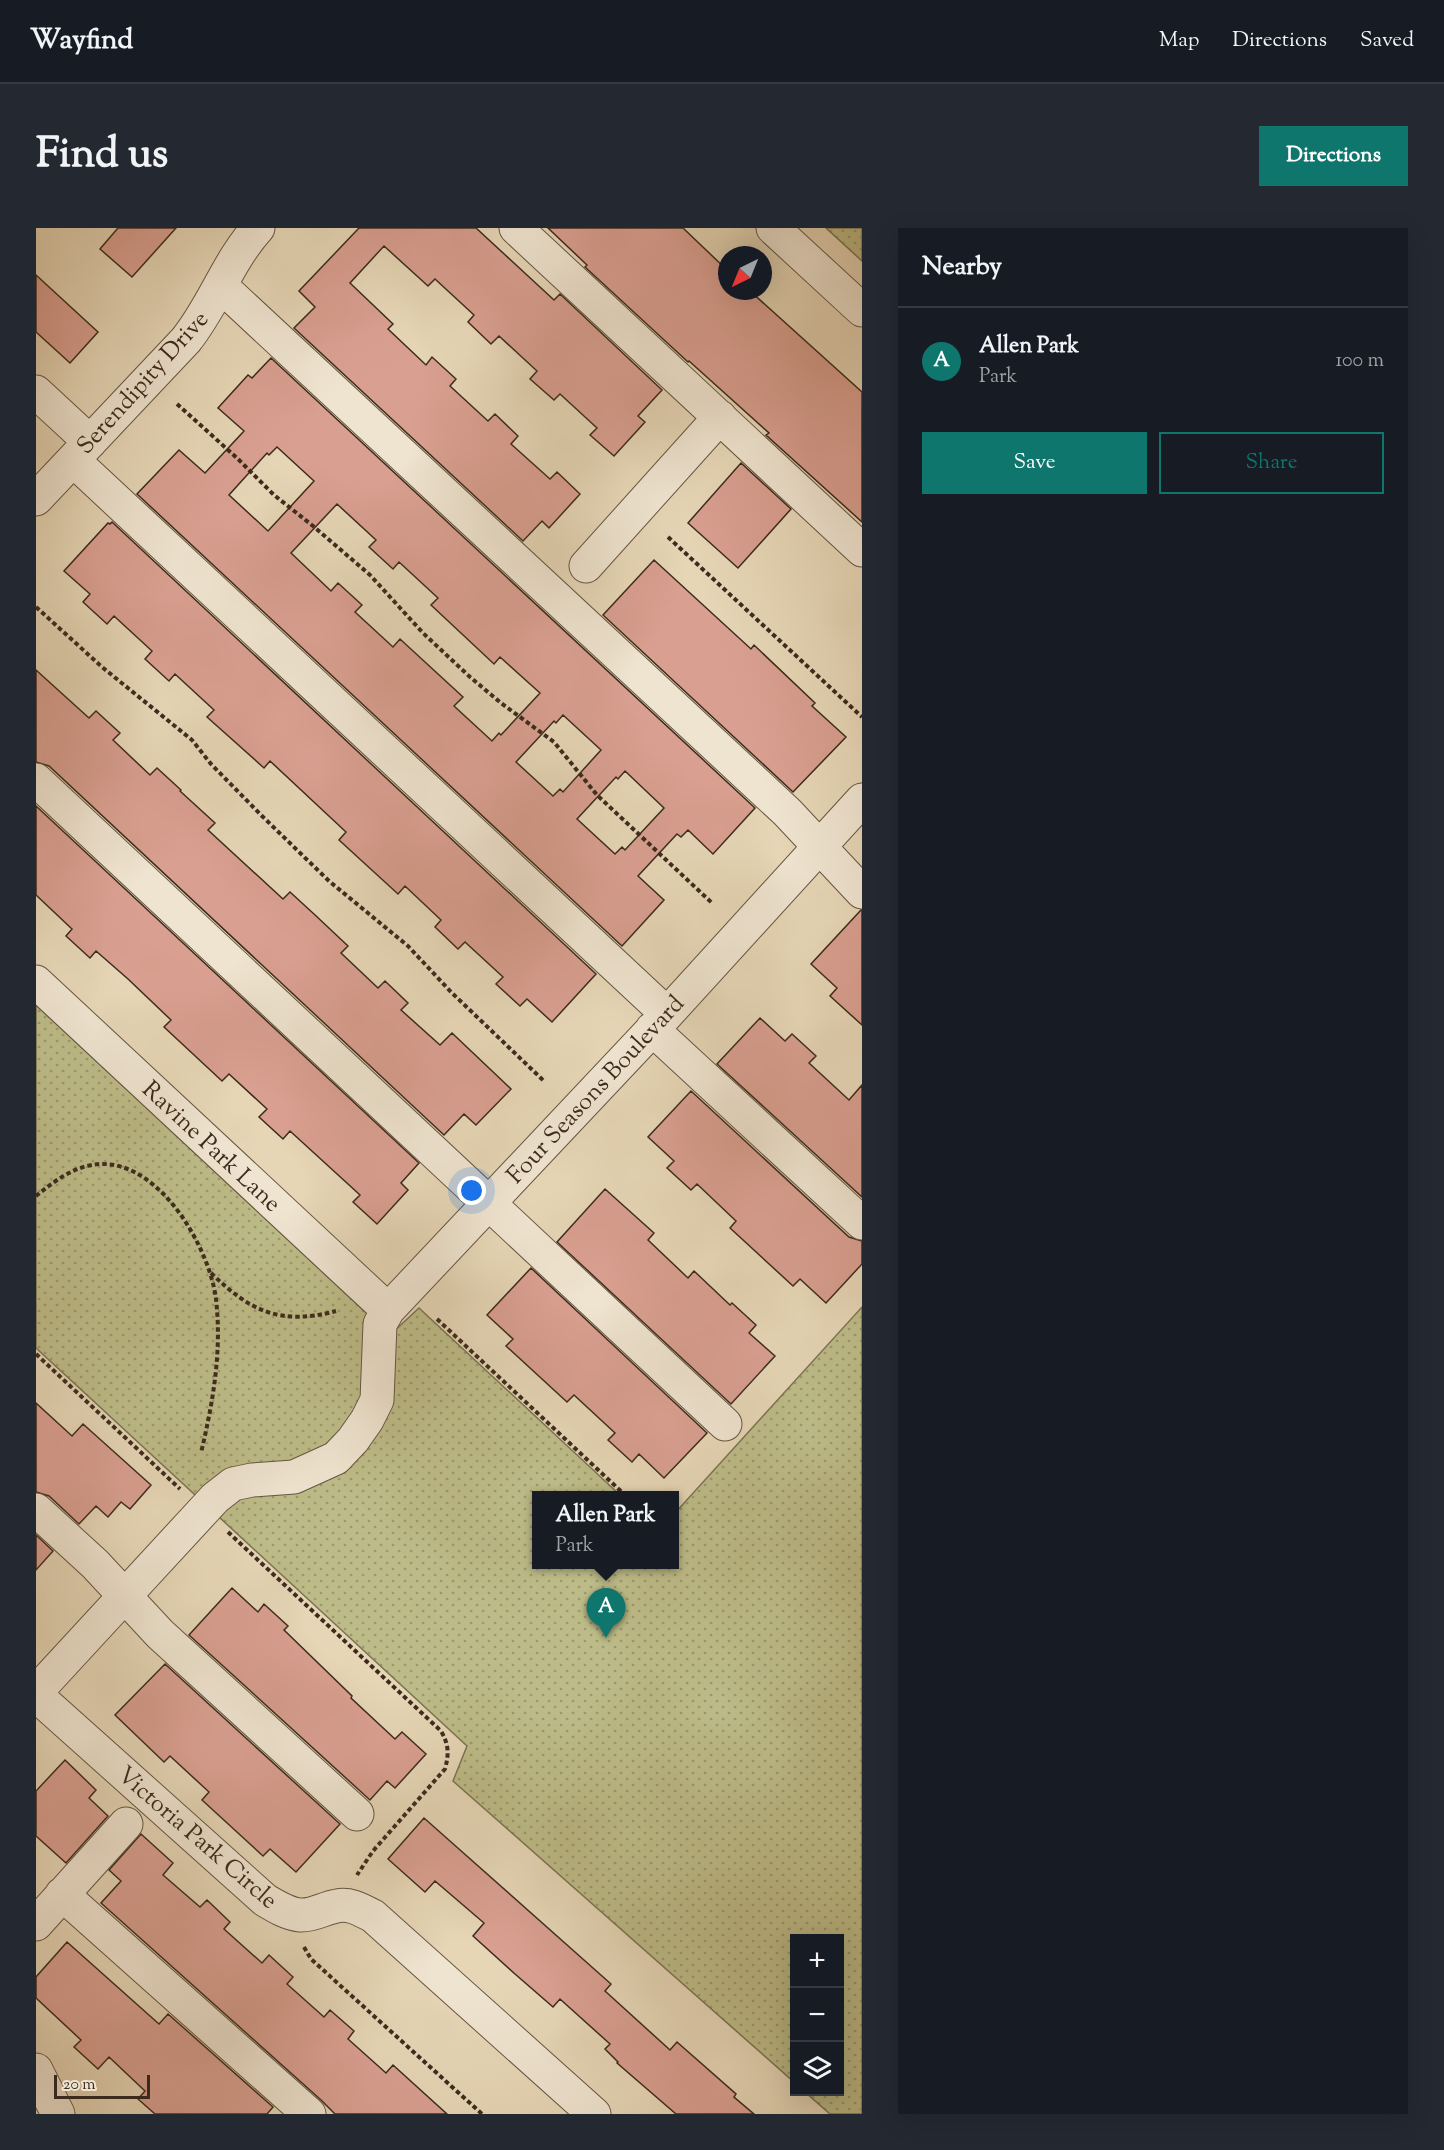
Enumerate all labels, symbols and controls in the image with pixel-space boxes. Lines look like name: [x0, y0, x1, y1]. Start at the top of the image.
text: Wayfind: [30, 21, 133, 61]
text: Map: [1159, 26, 1199, 56]
text: Directions: [1232, 26, 1327, 56]
text: Saved: [1360, 26, 1414, 56]
text: Find us: [36, 126, 168, 186]
button: Directions: [1259, 126, 1408, 186]
north arrow: [718, 246, 772, 300]
text: Nearby: [922, 249, 1002, 286]
street label: Serendipity Drive: [70, 304, 217, 463]
text: Allen Park: [979, 331, 1079, 363]
text: A: [933, 347, 950, 376]
text: 100 m: [1335, 347, 1384, 376]
text: Park: [979, 363, 1017, 392]
button: Save: [922, 432, 1147, 494]
button: Share: [1159, 432, 1384, 494]
street label: Four Seasons Boulevard: [500, 988, 693, 1192]
street label: Ravine Park Lane: [134, 1074, 288, 1221]
your location: [457, 1176, 486, 1205]
popup: [532, 1491, 679, 1569]
text: Allen Park: [556, 1500, 655, 1532]
text: Park: [556, 1532, 594, 1561]
pin: A: [586, 1588, 626, 1638]
street label: Victoria Park Circle: [109, 1759, 284, 1918]
map controls: [790, 1934, 844, 2096]
button: +: [790, 1934, 844, 1988]
button: −: [790, 1988, 844, 2042]
button: layers: [790, 2042, 844, 2096]
scale bar: [54, 2072, 150, 2100]
text: 20 m: [63, 2074, 96, 2097]

